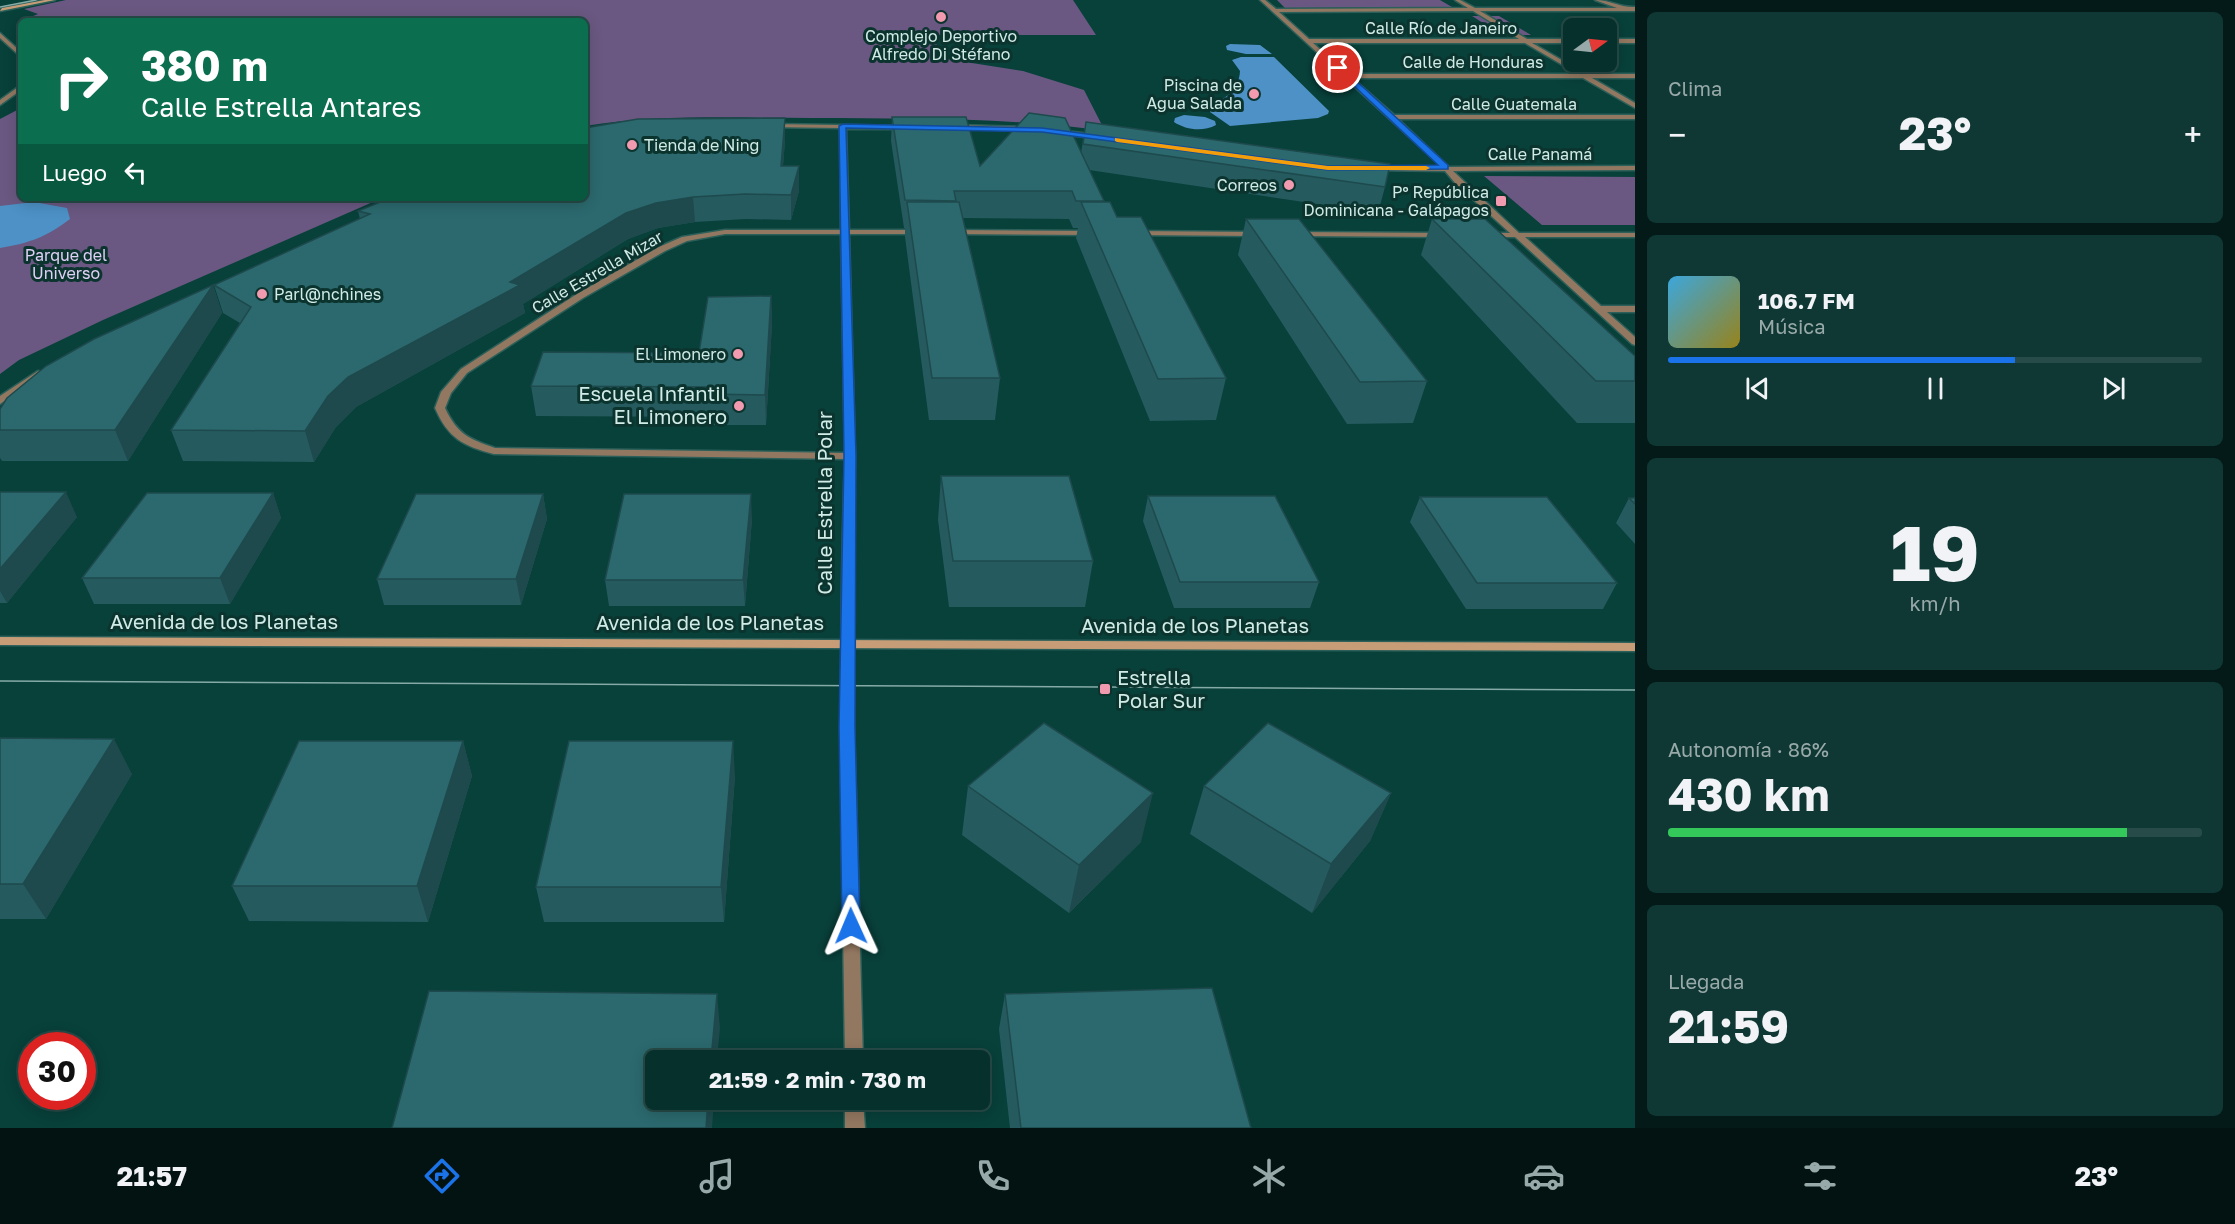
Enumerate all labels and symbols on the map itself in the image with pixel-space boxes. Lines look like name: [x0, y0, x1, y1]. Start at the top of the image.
marker: Complejo Deportivo Alfredo Di Stéfano: [934, 10, 948, 24]
street label: Calle Río de Janeiro: [1365, 18, 1517, 38]
north arrow: [1563, 18, 1617, 72]
place label: Complejo Deportivo Alfredo Di Stéfano: [865, 26, 1017, 64]
pin: [1312, 42, 1363, 93]
street label: Calle de Honduras: [1402, 52, 1544, 72]
place label: Piscina de Agua Salada: [1147, 75, 1242, 113]
marker: Piscina de Agua Salada: [1247, 87, 1261, 101]
street label: Calle Guatemala: [1451, 94, 1577, 114]
place label: Tienda de Ning: [644, 135, 759, 155]
marker: Tienda de Ning: [625, 138, 639, 152]
street label: Calle Panamá: [1488, 144, 1592, 164]
place label: Correos: [1217, 175, 1277, 195]
marker: Correos: [1282, 178, 1296, 192]
place label: Pº República Dominicana - Galápagos: [1304, 182, 1489, 220]
marker: Pº República Dominicana - Galápagos: [1494, 194, 1508, 208]
street label: Calle Estrella Mizar: [528, 226, 666, 318]
park label: Parque del Universo: [25, 245, 107, 283]
place label: Parl@nchines: [274, 284, 381, 304]
marker: Parl@nchines: [255, 287, 269, 301]
place label: El Limonero: [635, 344, 726, 364]
marker: El Limonero: [731, 347, 745, 361]
place label: Escuela Infantil El Limonero: [578, 381, 727, 428]
marker: Escuela Infantil El Limonero: [732, 399, 746, 413]
street label: Calle Estrella Polar: [812, 411, 836, 595]
street label: Avenida de los Planetas: [110, 609, 338, 633]
street label: Avenida de los Planetas: [596, 610, 824, 634]
street label: Avenida de los Planetas: [1081, 613, 1309, 637]
place label: Estrella Polar Sur: [1117, 665, 1205, 712]
marker: Estrella Polar Sur: [1098, 682, 1112, 696]
position arrow: [819, 894, 883, 958]
speed limit sign: 30: [18, 1032, 96, 1110]

